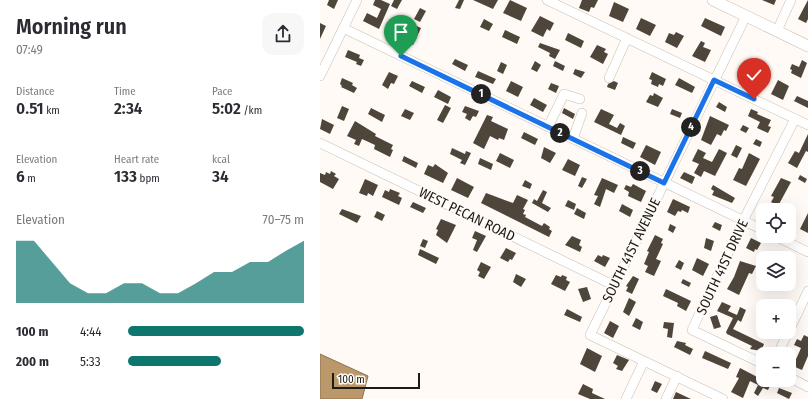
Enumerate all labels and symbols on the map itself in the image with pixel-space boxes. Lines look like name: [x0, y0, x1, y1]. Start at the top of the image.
pin: [384, 15, 418, 56]
pin: [737, 58, 771, 99]
pin: 1: [471, 84, 491, 104]
pin: 4: [681, 117, 701, 137]
pin: 2: [550, 123, 570, 143]
pin: 3: [630, 161, 650, 181]
street label: WEST PECAN ROAD: [416, 184, 518, 245]
street label: SOUTH 41ST AVENUE: [599, 195, 664, 305]
street label: SOUTH 41ST DRIVE: [693, 216, 752, 318]
scale bar: [332, 371, 420, 390]

